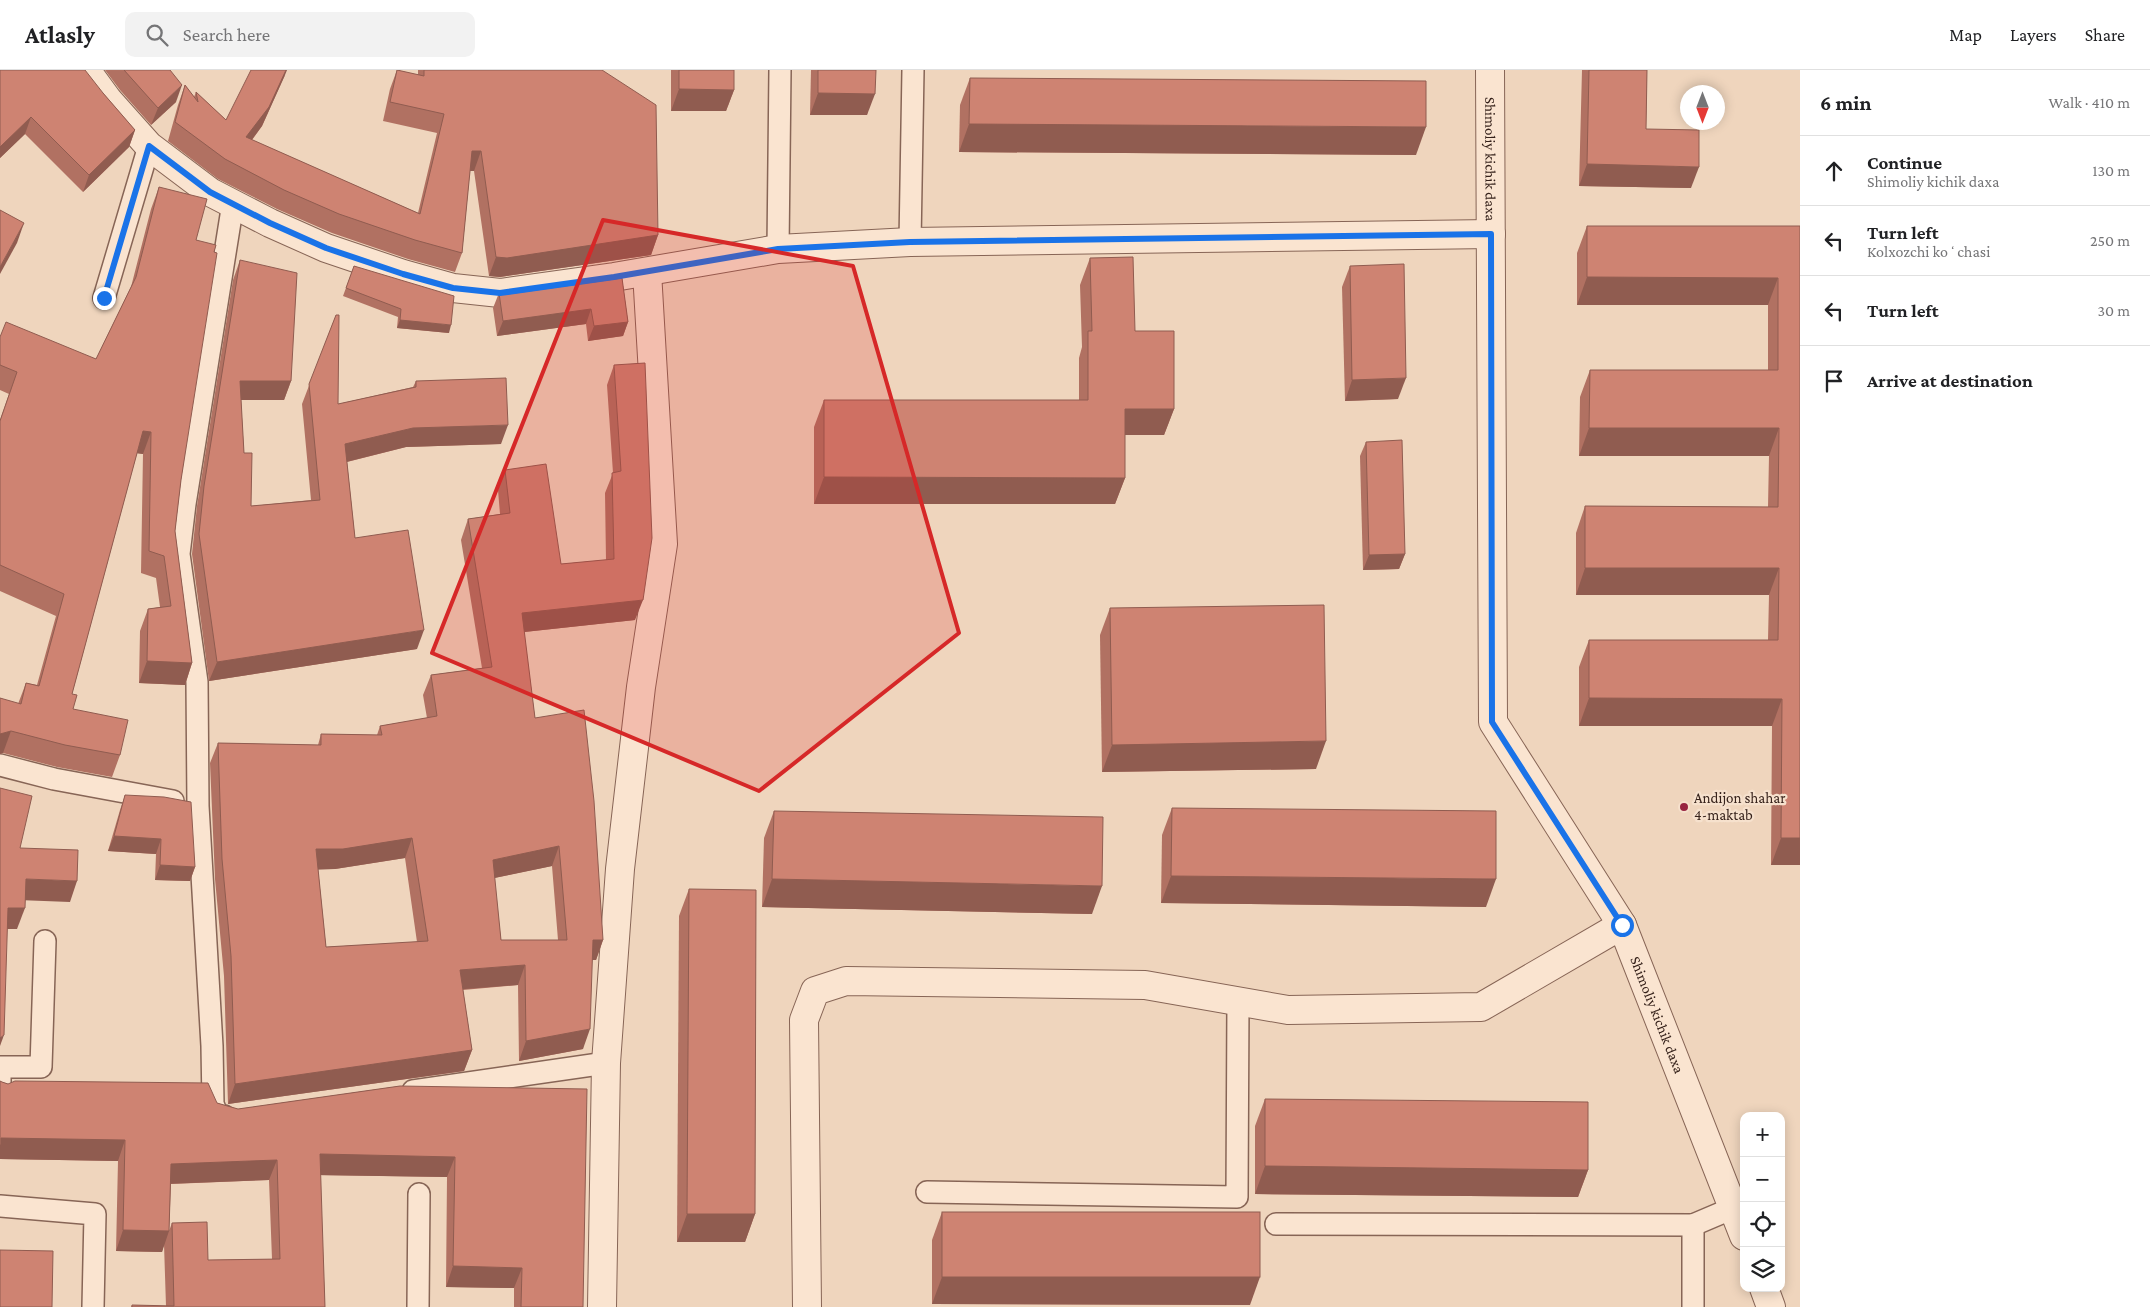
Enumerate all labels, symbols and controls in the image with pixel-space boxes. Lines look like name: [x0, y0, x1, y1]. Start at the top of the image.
search box: [125, 12, 475, 57]
text: Atlasly: [25, 21, 95, 48]
icon: search: [143, 21, 171, 49]
text: Search here: [183, 24, 270, 45]
text: Map: [1949, 25, 1982, 45]
text: Layers: [2010, 25, 2057, 45]
text: Share: [2085, 25, 2125, 45]
north arrow: [1680, 85, 1725, 130]
text: 6 min: [1820, 91, 1871, 115]
text: Walk · 410 m: [2049, 94, 2130, 111]
street label: Shimoliy kichik daxa: [1481, 97, 1499, 221]
text: Continue: [1867, 152, 1942, 173]
icon: ahead: [1820, 157, 1848, 185]
text: 130 m: [2092, 162, 2130, 179]
text: Shimoliy kichik daxa: [1867, 173, 1999, 190]
text: Turn left: [1867, 222, 1939, 243]
icon: left: [1820, 227, 1848, 255]
text: 250 m: [2090, 232, 2130, 249]
text: Kolxozchi koʻchasi: [1867, 243, 1990, 260]
route end: [93, 287, 116, 310]
icon: left: [1820, 297, 1848, 325]
text: Turn left: [1867, 300, 1939, 321]
text: 30 m: [2098, 302, 2130, 319]
icon: arrive: [1820, 367, 1848, 395]
text: Arrive at destination: [1867, 370, 2033, 391]
place label: Andijon shahar 4-maktab: [1694, 790, 1786, 823]
marker: Andijon shahar 4-maktab: [1678, 801, 1690, 813]
route start: [1611, 914, 1634, 937]
street label: Shimoliy kichik daxa: [1627, 954, 1687, 1076]
map controls: [1740, 1112, 1785, 1292]
button: +: [1740, 1112, 1785, 1157]
button: −: [1740, 1157, 1785, 1202]
button: locate: [1740, 1202, 1785, 1247]
button: layers: [1740, 1247, 1785, 1292]

